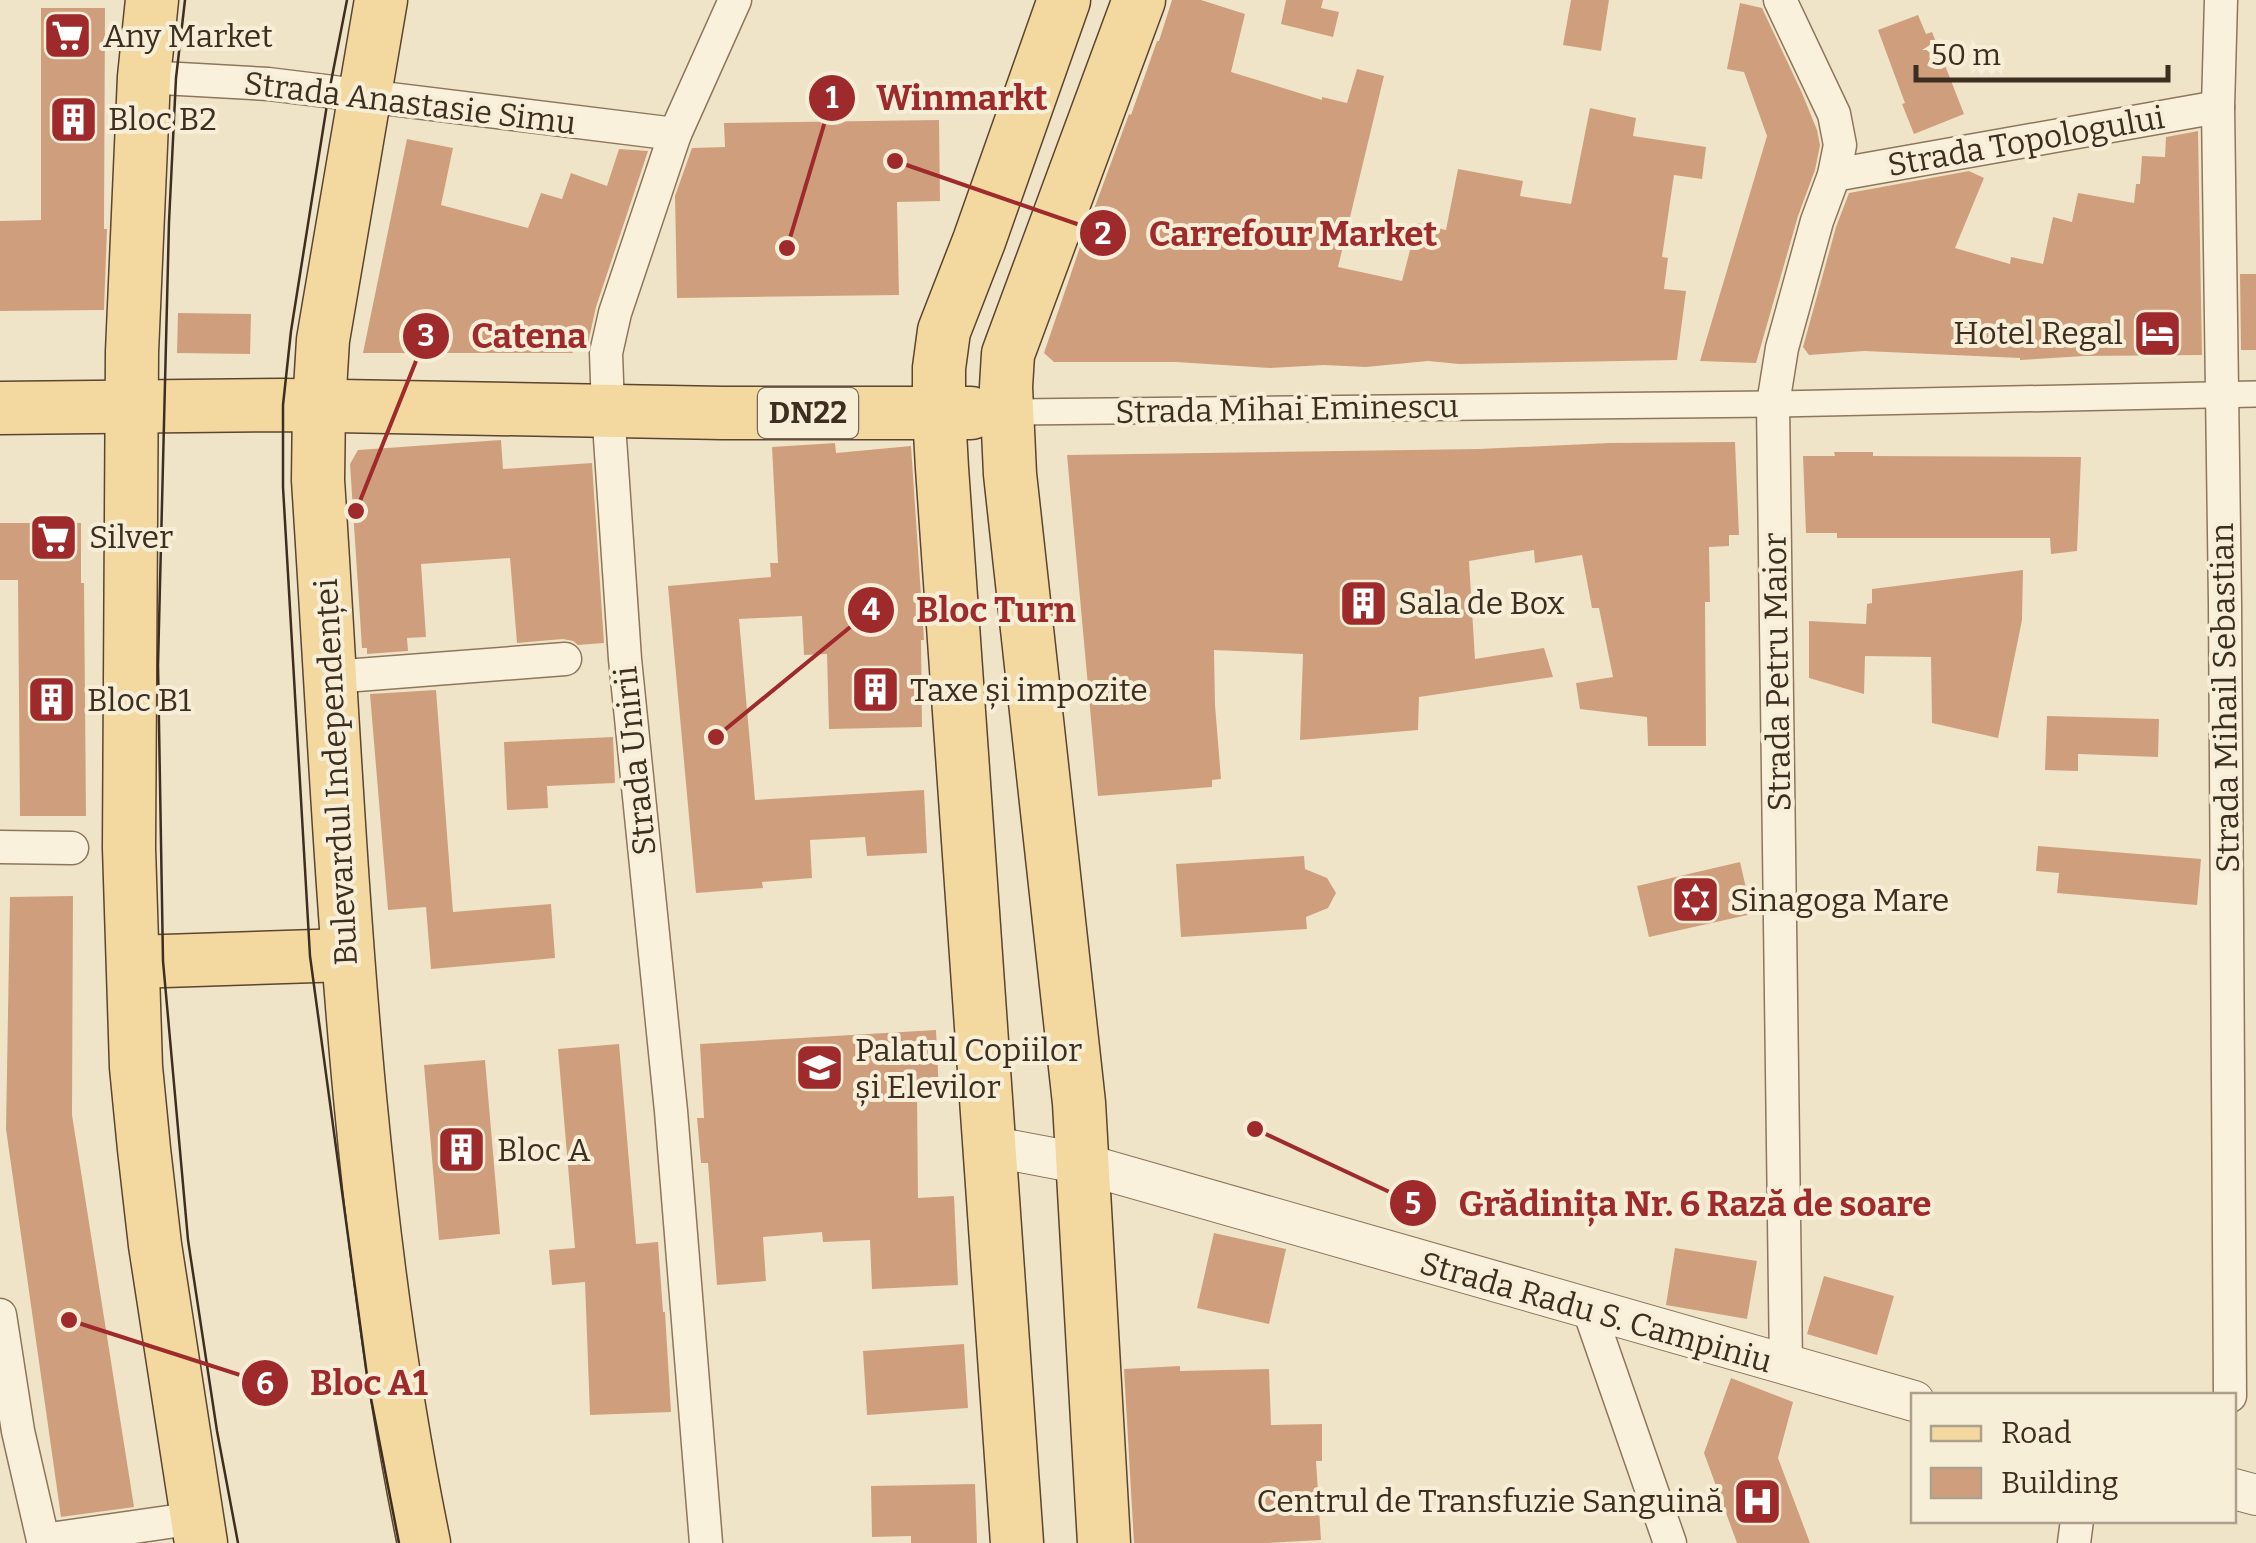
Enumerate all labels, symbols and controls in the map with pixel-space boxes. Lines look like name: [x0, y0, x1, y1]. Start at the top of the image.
supermarket icon: Any Market: [42, 10, 94, 62]
place label: Any Market: [103, 17, 273, 55]
scale bar: [1916, 20, 2168, 82]
text: 50 m: [1931, 37, 2001, 73]
street label: Strada Anastasie Simu: [242, 64, 578, 142]
callout: Winmarkt: [807, 65, 1068, 130]
text: Winmarkt: [876, 77, 1048, 119]
text: 1: [826, 80, 839, 116]
building icon: Bloc B2: [47, 93, 99, 145]
street label: Strada Topologului: [1885, 98, 2167, 184]
place label: Bloc B2: [108, 100, 217, 138]
callout: Carrefour Market: [1078, 201, 1457, 266]
text: Carrefour Market: [1149, 213, 1437, 255]
text: 2: [1095, 216, 1111, 252]
callout: Catena: [401, 303, 606, 368]
hotel icon: Hotel Regal: [2132, 307, 2184, 359]
place label: Hotel Regal: [1953, 314, 2123, 352]
text: Catena: [471, 315, 587, 357]
text: 3: [417, 318, 435, 354]
street label: Strada Mihai Eminescu: [1115, 387, 1459, 431]
road number: DN22: [758, 388, 858, 438]
supermarket icon: Silver: [28, 511, 80, 563]
place label: Silver: [89, 518, 173, 556]
street label: Strada Mihail Sebastian: [2203, 523, 2247, 873]
street label: Strada Petru Maior: [1756, 532, 1798, 812]
callout: Bloc Turn: [846, 577, 1095, 642]
building icon: Sala de Box: [1337, 577, 1389, 629]
street label: Bulevardul Independenței: [307, 578, 366, 966]
place label: Sala de Box: [1398, 584, 1565, 622]
text: Bloc Turn: [916, 589, 1076, 631]
text: 4: [862, 592, 880, 628]
building icon: Taxe și impozite: [849, 664, 901, 716]
street label: Strada Unirii: [606, 665, 664, 857]
place label: Taxe și impozite: [910, 671, 1148, 710]
building icon: Bloc B1: [26, 674, 78, 726]
place label: Bloc B1: [87, 681, 191, 719]
synagogue icon: Sinagoga Mare: [1669, 874, 1721, 926]
place label: Sinagoga Mare: [1730, 881, 1949, 919]
place label: Palatul Copiilor și Elevilor: [855, 1031, 1082, 1107]
school or university icon: Palatul Copiilor și Elevilor: [794, 1042, 846, 1094]
building icon: Bloc A: [436, 1124, 488, 1176]
place label: Bloc A: [497, 1131, 591, 1169]
callout: Grădinița Nr. 6 Rază de soare: [1388, 1171, 1951, 1236]
text: Grădinița Nr. 6 Rază de soare: [1459, 1183, 1931, 1227]
text: 5: [1405, 1186, 1421, 1222]
street label: Strada Radu S. Campiniu: [1416, 1244, 1776, 1380]
callout: Bloc A1: [240, 1351, 448, 1416]
text: Bloc A1: [310, 1362, 428, 1404]
text: 6: [256, 1366, 274, 1402]
legend: [1911, 1393, 2236, 1523]
text: Road: [2001, 1415, 2072, 1451]
text: Building: [2001, 1465, 2119, 1501]
hospital icon: Centrul de Transfuzie Sanguină: [1732, 1475, 1784, 1527]
place label: Centrul de Transfuzie Sanguină: [1257, 1482, 1723, 1520]

